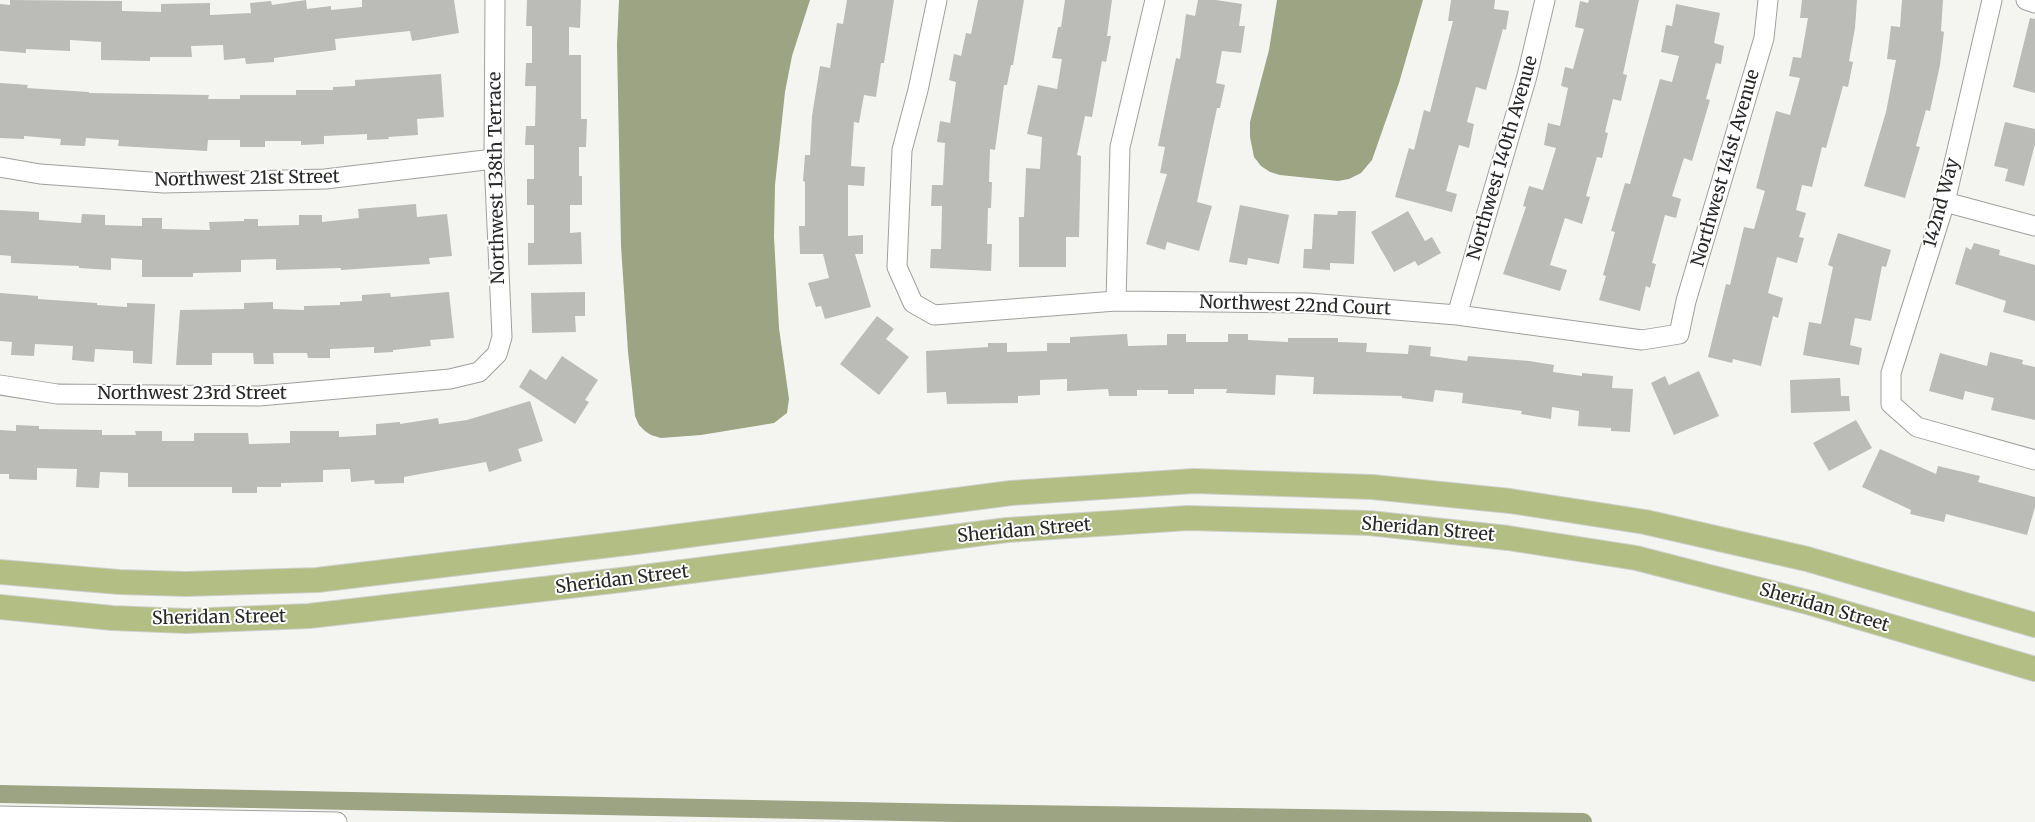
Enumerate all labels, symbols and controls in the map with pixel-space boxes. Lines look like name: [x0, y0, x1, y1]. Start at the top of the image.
street label: Northwest 140th Avenue: [1463, 53, 1543, 263]
street label: Northwest 141st Avenue: [1688, 67, 1764, 269]
street label: Northwest 138th Terrace: [484, 72, 510, 284]
street label: 142nd Way: [1920, 156, 1964, 250]
street label: Northwest 21st Street: [154, 167, 340, 191]
street label: Northwest 22nd Court: [1199, 292, 1391, 320]
street label: Northwest 23rd Street: [97, 383, 287, 405]
street label: Sheridan Street: [1360, 513, 1496, 547]
street label: Sheridan Street: [956, 514, 1092, 548]
street label: Sheridan Street: [554, 561, 690, 599]
street label: Sheridan Street: [1757, 579, 1891, 637]
street label: Sheridan Street: [152, 606, 286, 630]

